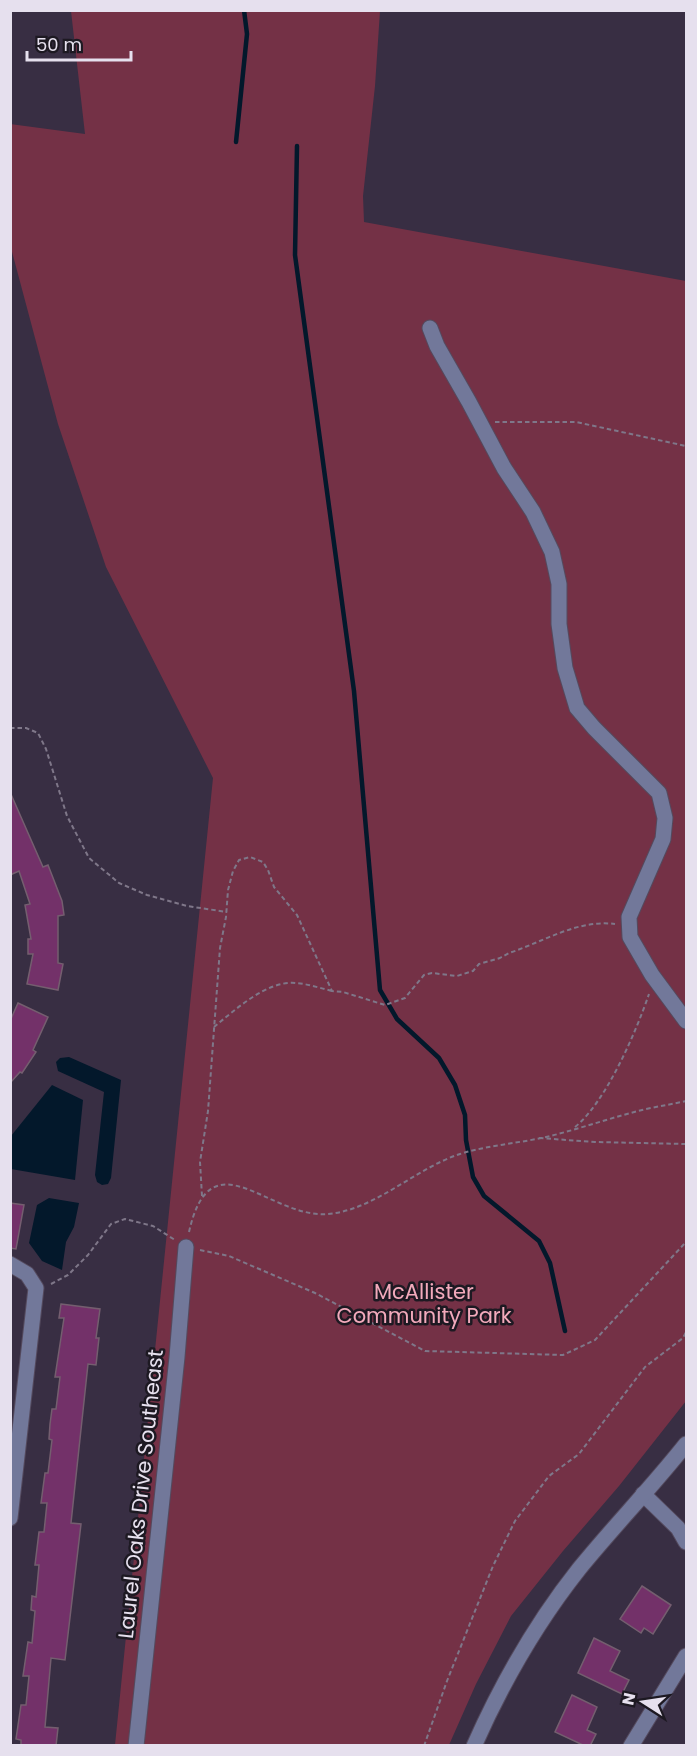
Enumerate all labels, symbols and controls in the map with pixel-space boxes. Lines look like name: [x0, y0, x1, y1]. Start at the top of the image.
scale bar: [27, 24, 130, 62]
text: 50 m: [36, 32, 82, 57]
park label: McAllister Community Park: [336, 1277, 512, 1330]
street label: Laurel Oaks Drive Southeast: [111, 1348, 170, 1640]
north arrow: [613, 1672, 673, 1732]
text: N: [616, 1691, 641, 1707]

